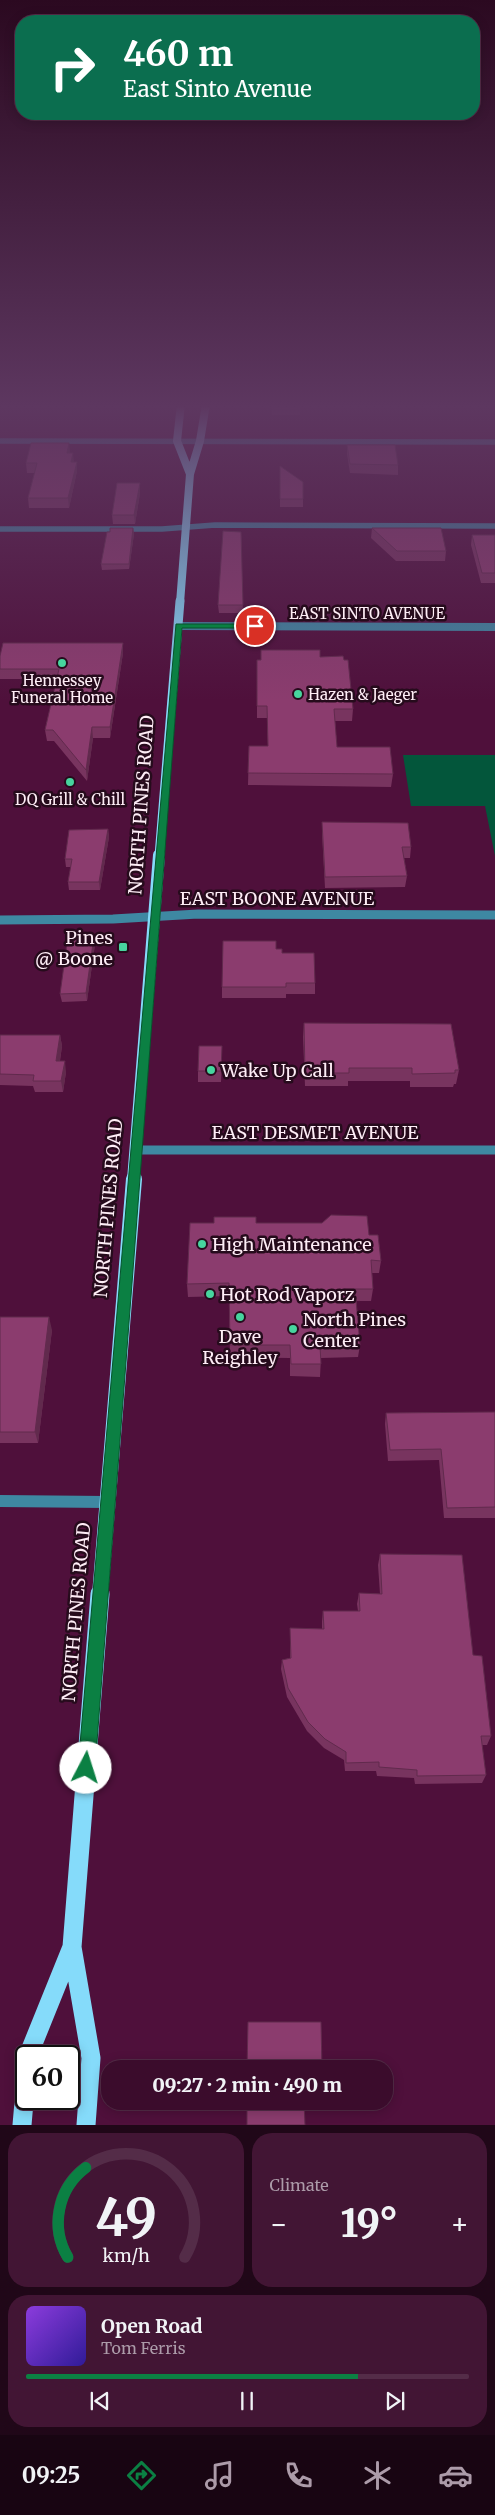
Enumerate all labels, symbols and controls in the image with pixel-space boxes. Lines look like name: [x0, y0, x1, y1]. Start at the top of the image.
text: 460 m: [123, 32, 233, 76]
icon: right: [40, 35, 105, 100]
text: East Sinto Avenue: [123, 75, 312, 103]
street label: EAST SINTO AVENUE: [289, 604, 445, 623]
pin: [234, 605, 276, 647]
icon: arrive: [241, 612, 269, 640]
marker: Hennessey Funeral Home: [56, 657, 68, 669]
place label: Hennessey Funeral Home: [11, 671, 113, 707]
place label: Hazen & Jaeger: [308, 685, 417, 704]
marker: Hazen & Jaeger: [292, 688, 304, 700]
street label: NORTH PINES ROAD: [123, 715, 159, 895]
marker: DQ Grill & Chill: [64, 776, 76, 788]
place label: DQ Grill & Chill: [15, 790, 125, 809]
street label: EAST BOONE AVENUE: [180, 887, 375, 910]
place label: Pines @ Boone: [35, 926, 113, 970]
marker: Pines @ Boone: [117, 941, 129, 953]
place label: Wake Up Call: [220, 1059, 334, 1082]
marker: Wake Up Call: [205, 1064, 217, 1076]
street label: NORTH PINES ROAD: [89, 1117, 127, 1299]
street label: EAST DESMET AVENUE: [212, 1121, 419, 1144]
place label: High Maintenance: [212, 1233, 372, 1256]
marker: High Maintenance: [196, 1238, 208, 1250]
place label: Hot Rod Vaporz: [220, 1283, 355, 1306]
marker: Hot Rod Vaporz: [204, 1288, 216, 1300]
place label: North Pines Center: [303, 1308, 406, 1352]
marker: Dave Reighley: [234, 1311, 246, 1323]
marker: North Pines Center: [287, 1323, 299, 1335]
place label: Dave Reighley: [202, 1325, 278, 1369]
street label: NORTH PINES ROAD: [57, 1521, 95, 1703]
position arrow: [59, 1741, 111, 1793]
speed limit sign: 60: [15, 2045, 80, 2110]
text: 09:27 · 2 min · 490 m: [152, 2073, 342, 2097]
text: Climate: [270, 2175, 329, 2195]
text: 49: [95, 2185, 157, 2250]
text: 19°: [340, 2200, 398, 2247]
text: −: [270, 2206, 288, 2242]
text: +: [450, 2206, 469, 2242]
text: km/h: [102, 2244, 150, 2267]
text: Open Road: [101, 2314, 203, 2338]
text: Tom Ferris: [101, 2338, 186, 2358]
icon: previous: [86, 2387, 114, 2415]
icon: pause: [233, 2387, 261, 2415]
icon: next: [381, 2387, 409, 2415]
icon: directions: [124, 2458, 159, 2493]
icon: music: [202, 2458, 237, 2493]
icon: phone: [281, 2458, 316, 2493]
icon: climate: [360, 2458, 395, 2493]
icon: car: [438, 2458, 473, 2493]
text: 09:25: [22, 2461, 80, 2489]

